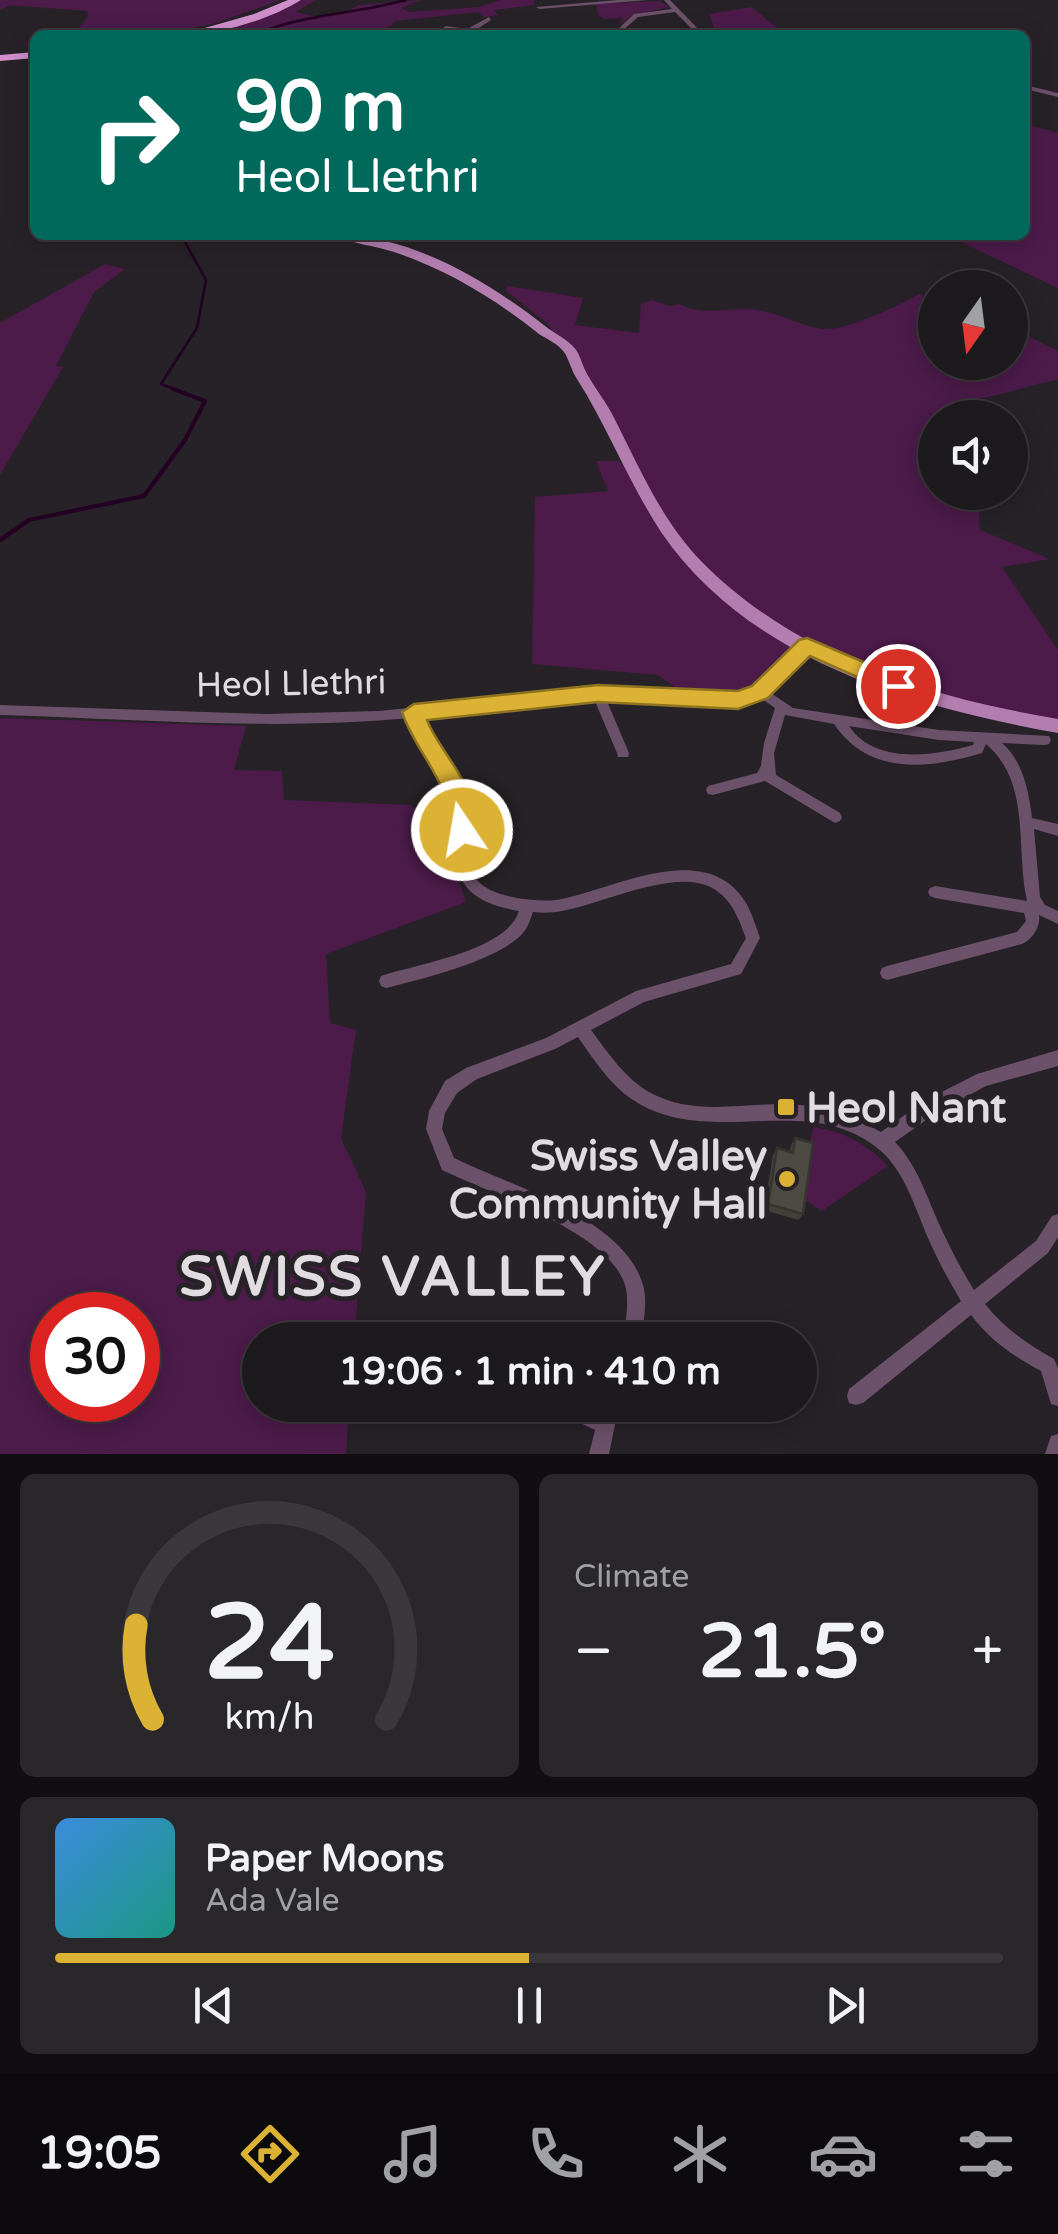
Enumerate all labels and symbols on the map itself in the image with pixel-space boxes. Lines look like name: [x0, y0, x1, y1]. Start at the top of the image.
north arrow: [918, 270, 1028, 380]
pin: [856, 644, 941, 729]
street label: Heol Llethri: [195, 661, 387, 707]
position arrow: [410, 778, 514, 882]
place label: Heol Nant: [806, 1083, 1006, 1134]
marker: Heol Nant: [775, 1096, 797, 1118]
place label: Swiss Valley Community Hall: [449, 1131, 767, 1230]
marker: Swiss Valley Community Hall: [776, 1168, 798, 1190]
district label: SWISS VALLEY: [179, 1245, 607, 1311]
speed limit sign: 30: [30, 1292, 160, 1422]

